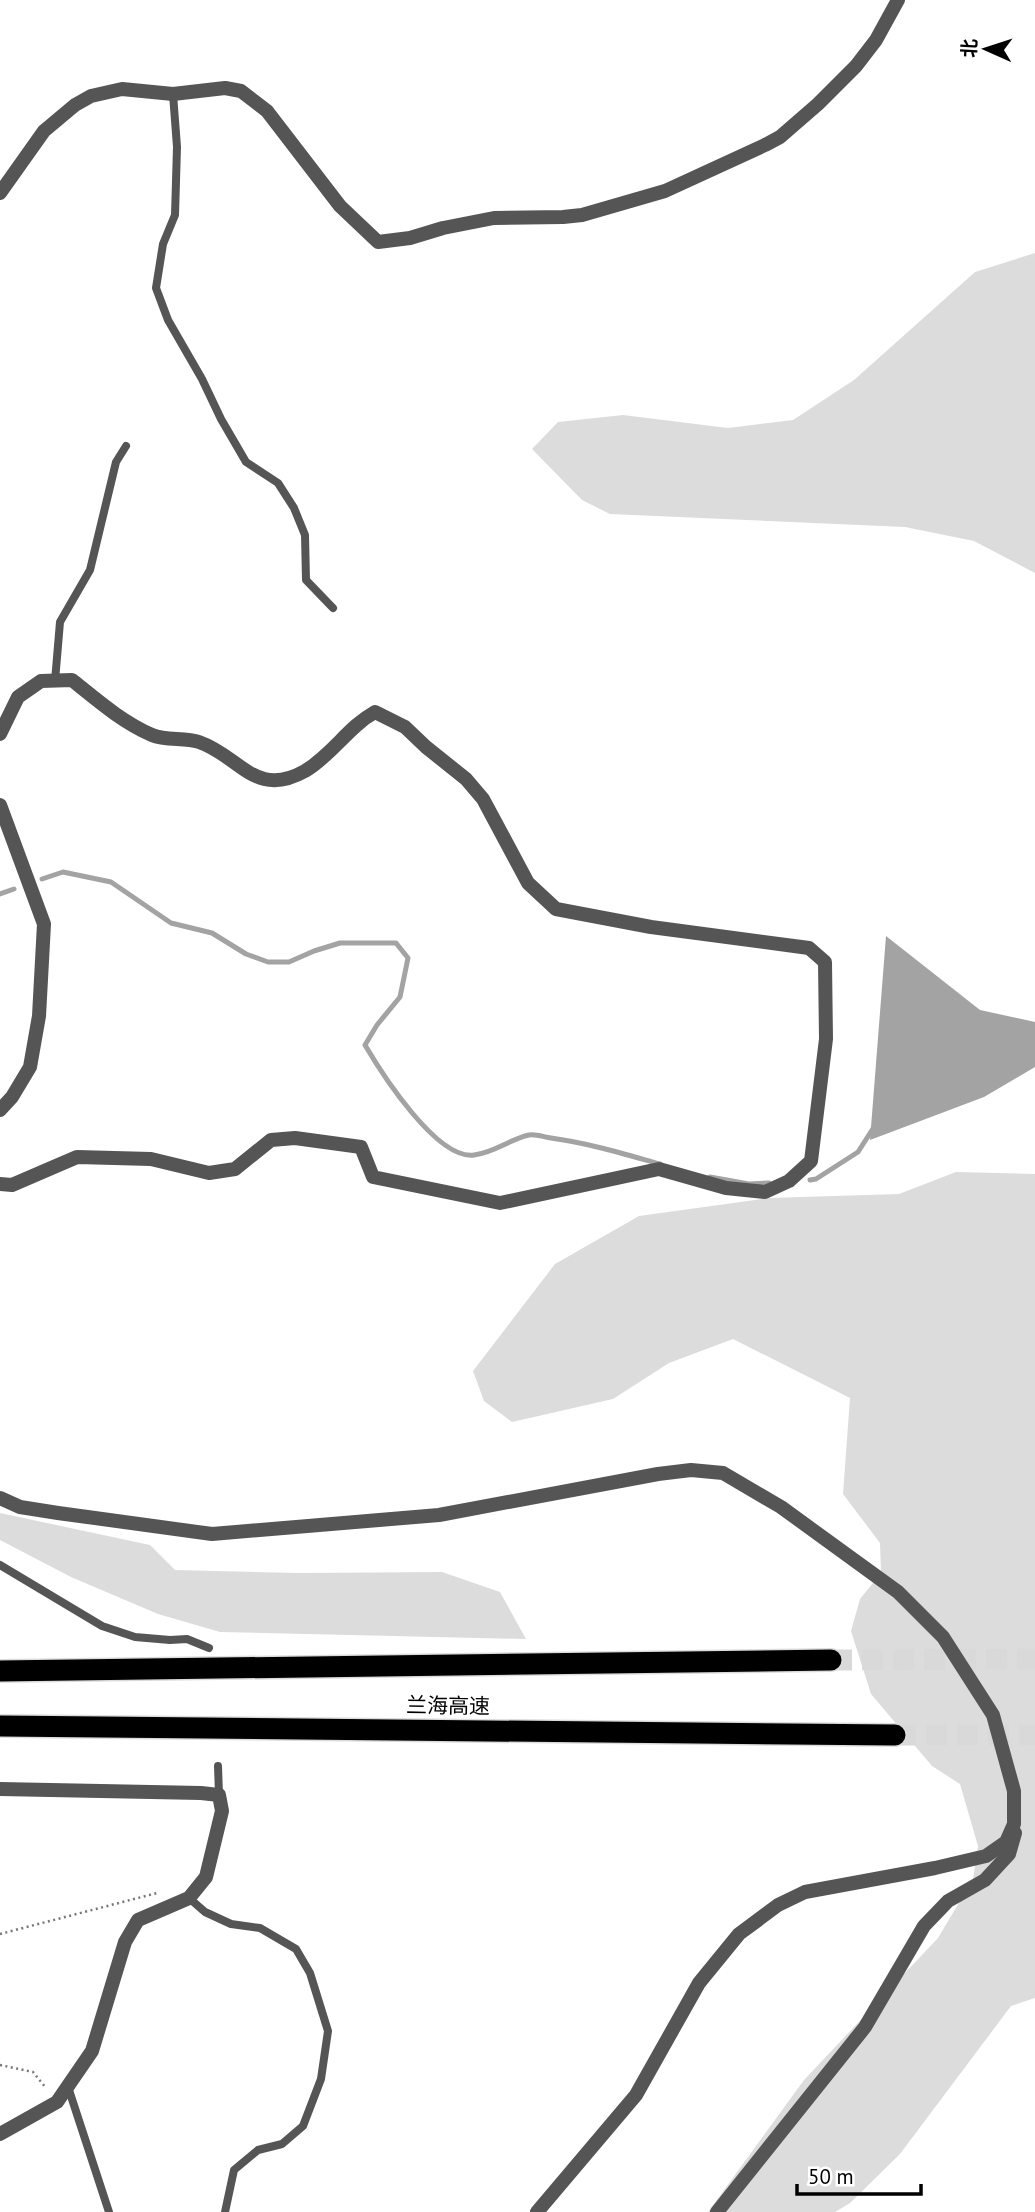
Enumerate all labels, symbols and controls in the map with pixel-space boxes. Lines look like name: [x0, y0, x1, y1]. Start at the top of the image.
north arrow: [951, 14, 1021, 84]
text: 北: [957, 38, 982, 58]
street label: 兰海高速: [406, 1691, 490, 1720]
scale bar: [797, 2152, 921, 2196]
text: 50 m: [808, 2163, 854, 2190]

